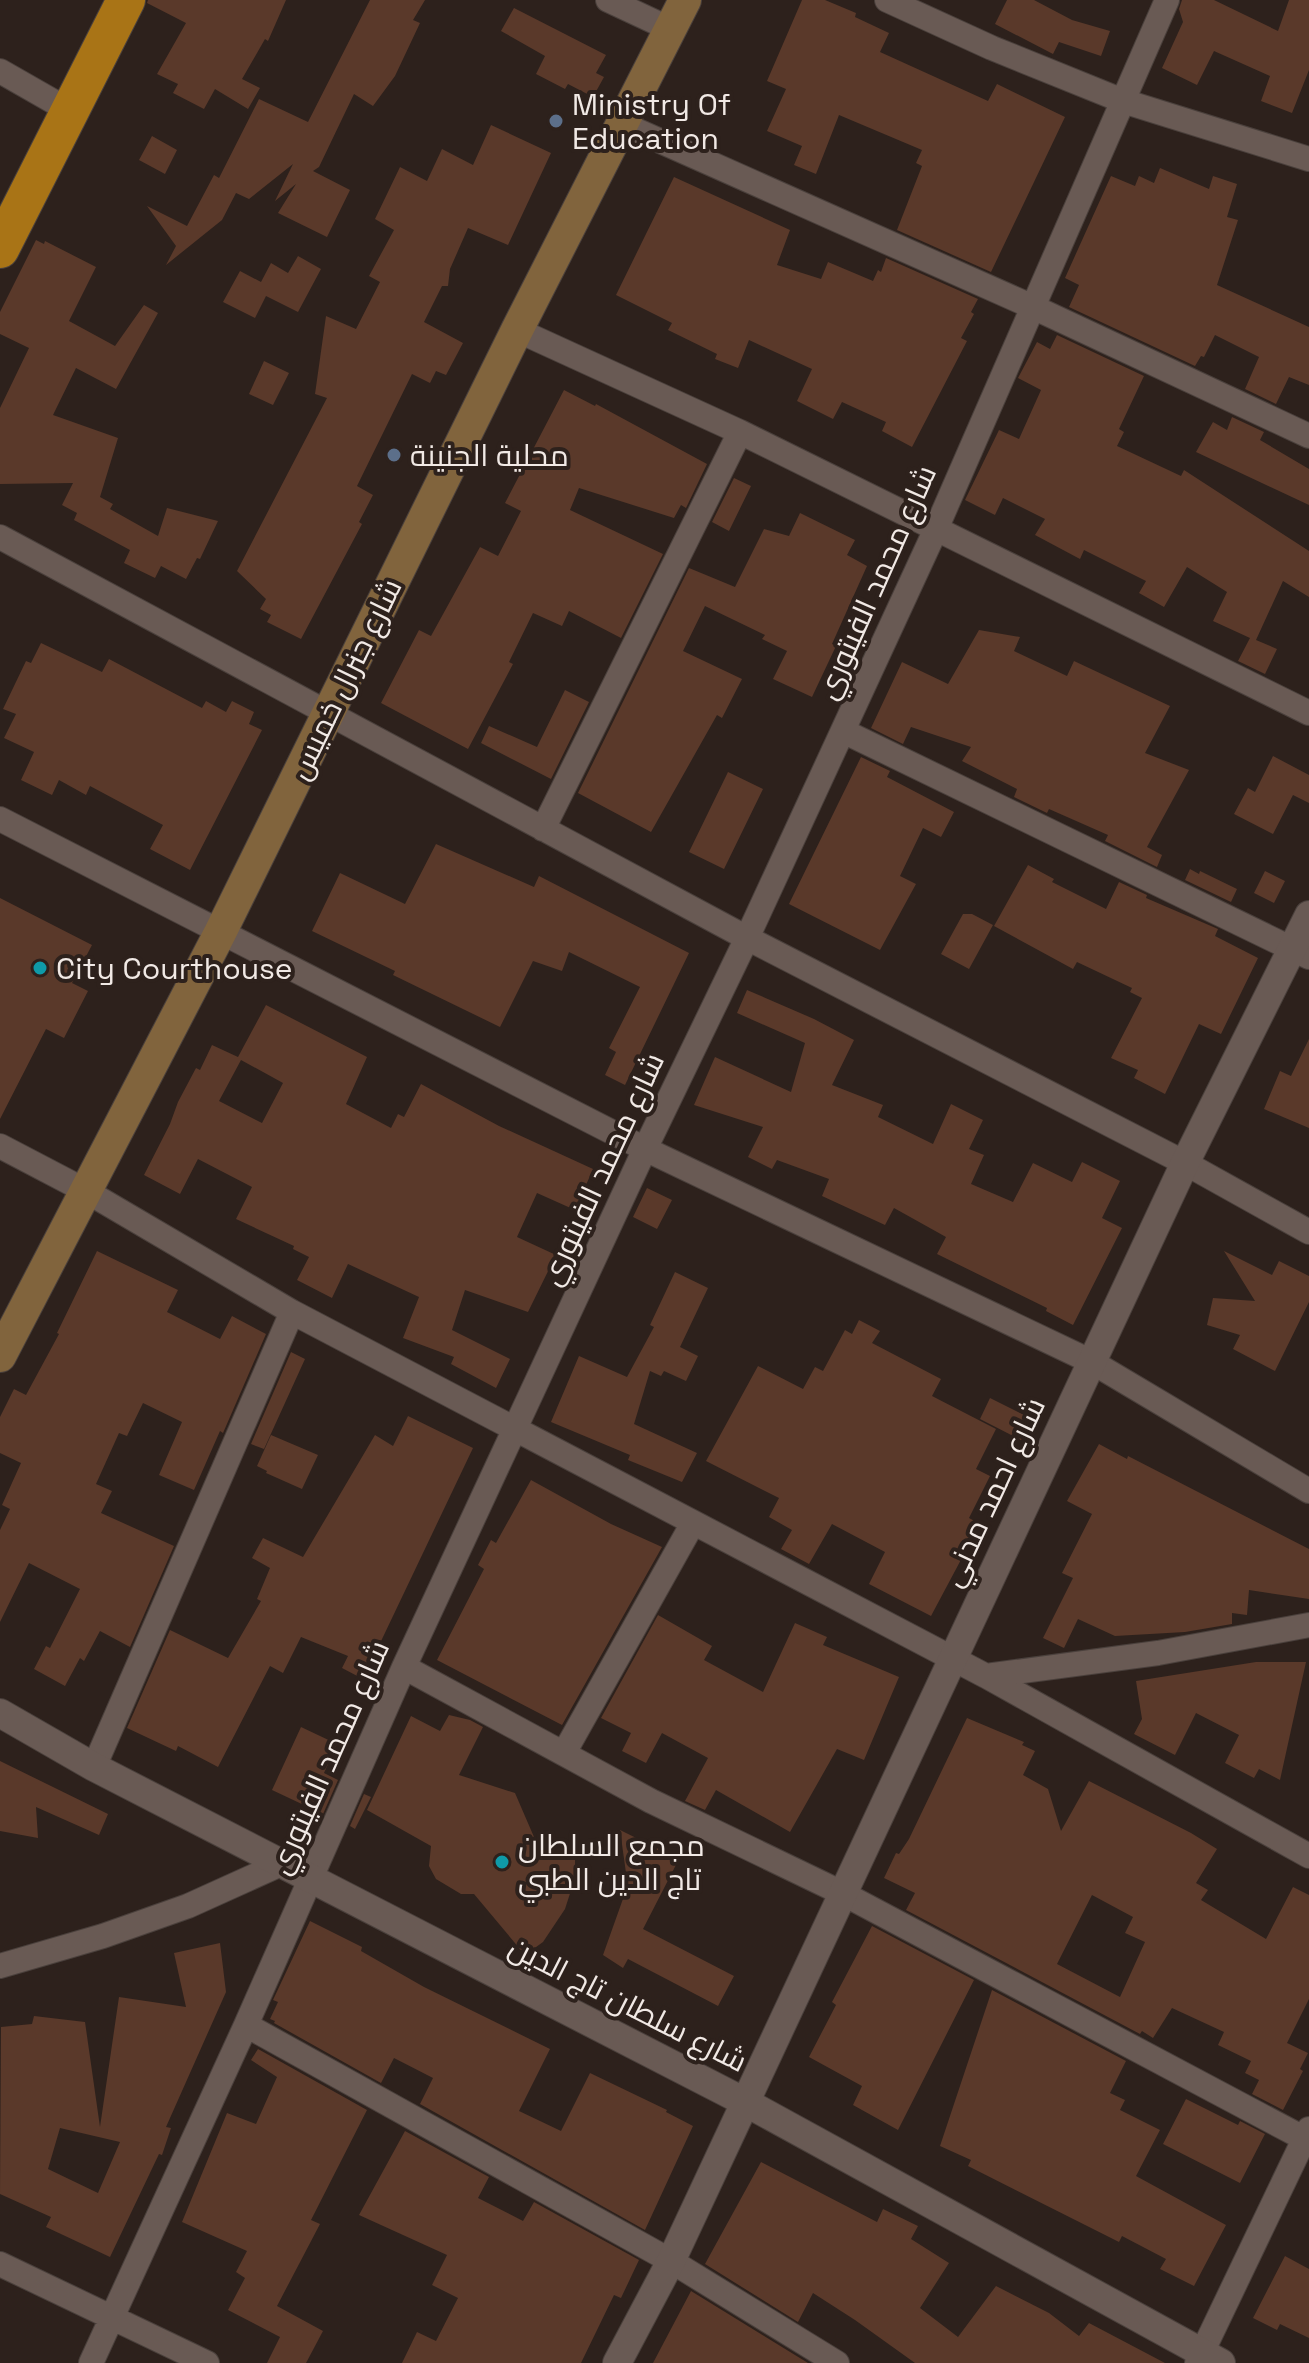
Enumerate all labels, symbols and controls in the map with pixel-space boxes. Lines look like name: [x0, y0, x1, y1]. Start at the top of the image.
place label: Ministry Of Education: [572, 85, 731, 158]
marker: Ministry Of Education: [547, 112, 565, 130]
place label: محلية الجنينة: [410, 436, 569, 475]
marker: محلية الجنينة: [385, 446, 403, 464]
street label: شارع محمد الفيتوري: [807, 459, 949, 707]
street label: شارع جنرال خميس: [279, 572, 411, 786]
place label: City Courthouse: [56, 949, 293, 988]
marker: City Courthouse: [31, 959, 49, 977]
street label: شارع محمد الفيتوري: [531, 1046, 677, 1293]
street label: شارع احمد مدني: [932, 1391, 1057, 1595]
street label: شارع محمد الفيتوري: [260, 1634, 402, 1882]
place label: مجمع السلطان تاج الدين الطبي: [518, 1826, 705, 1903]
marker: مجمع السلطان تاج الدين الطبي: [493, 1853, 511, 1871]
street label: شارع سلطان تاج الدين: [502, 1927, 754, 2082]

